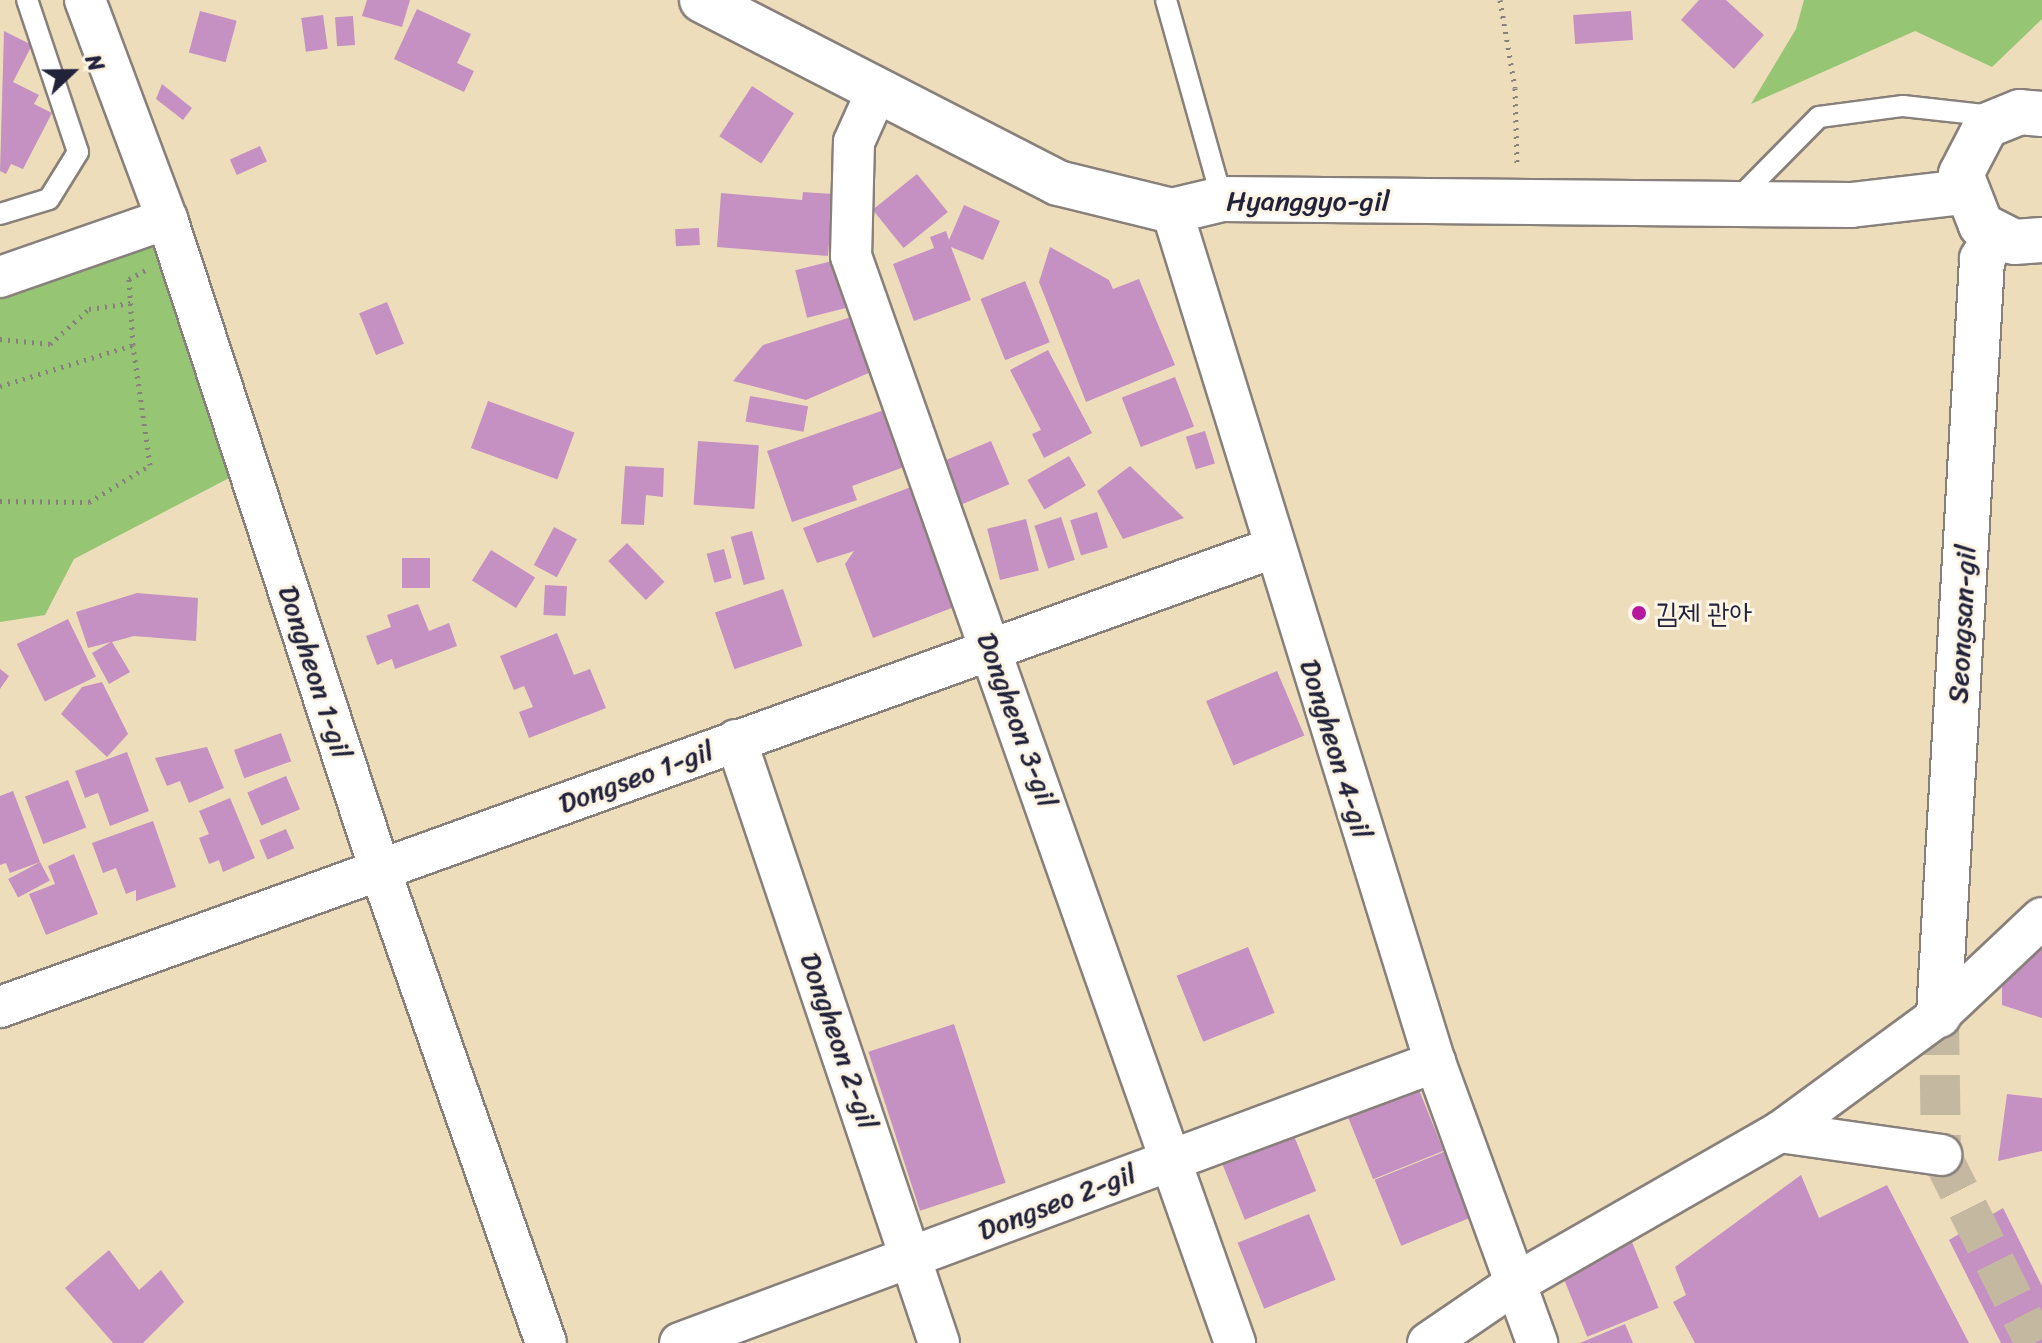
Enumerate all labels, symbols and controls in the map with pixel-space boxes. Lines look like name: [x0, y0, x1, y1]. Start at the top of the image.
north arrow: [32, 32, 112, 112]
text: N: [74, 48, 116, 77]
street label: Hyanggyo-gil: [1226, 184, 1390, 218]
street label: Seongsan-gil: [1941, 544, 1983, 704]
street label: Dongheon 1-gil: [271, 581, 359, 763]
place label: 김제 관아: [1655, 596, 1752, 630]
marker: 김제 관아: [1630, 604, 1648, 622]
street label: Dongheon 3-gil: [970, 628, 1064, 812]
street label: Dongheon 4-gil: [1293, 655, 1379, 843]
street label: Dongseo 1-gil: [554, 733, 718, 821]
street label: Dongheon 2-gil: [793, 948, 885, 1134]
street label: Dongseo 2-gil: [973, 1157, 1141, 1247]

